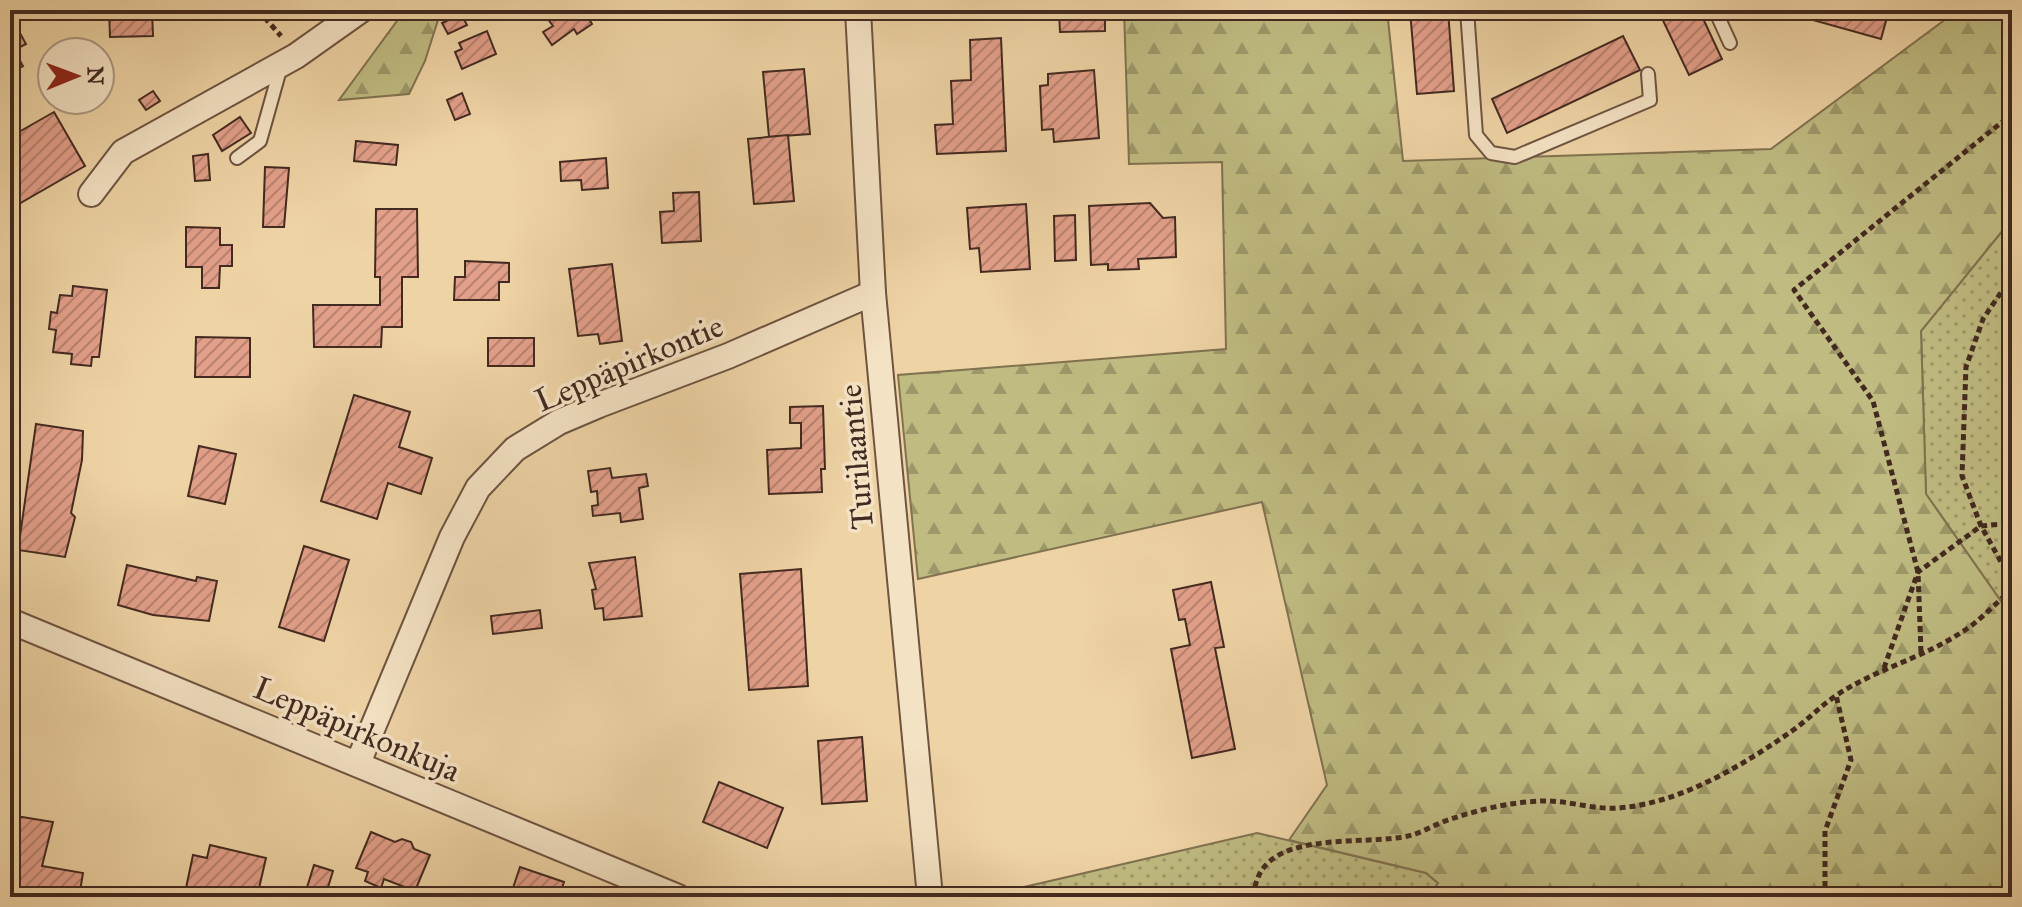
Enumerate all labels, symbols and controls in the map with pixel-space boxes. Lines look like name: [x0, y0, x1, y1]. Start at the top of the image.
north arrow: [36, 36, 116, 116]
text: N: [82, 66, 109, 86]
street label: Leppäpirkontie: [529, 306, 729, 421]
street label: Turilaantie: [831, 383, 882, 531]
street label: Leppäpirkonkuja: [248, 668, 466, 791]

